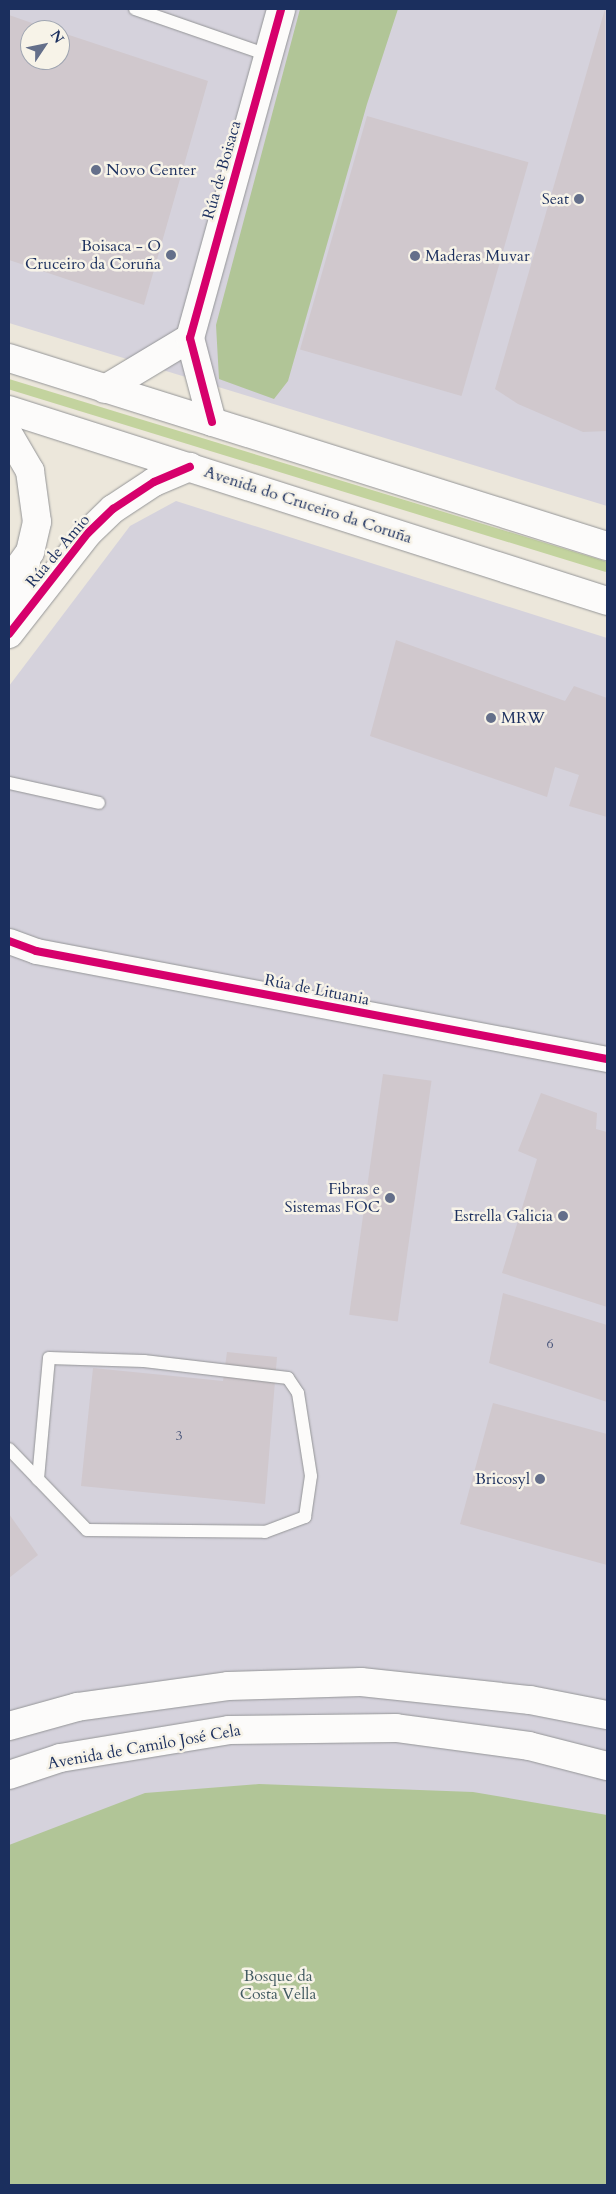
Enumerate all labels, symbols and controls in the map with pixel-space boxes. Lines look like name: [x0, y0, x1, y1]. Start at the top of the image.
north arrow: [20, 20, 70, 70]
text: N: [46, 27, 68, 47]
street label: Rúa de Boisaca: [199, 119, 245, 221]
place label: Novo Center: [106, 160, 196, 180]
marker: Novo Center: [90, 164, 102, 176]
place label: Seat: [542, 189, 569, 209]
marker: Seat: [573, 193, 585, 205]
place label: Boisaca - O Cruceiro da Coruña: [25, 236, 161, 274]
place label: Maderas Muvar: [425, 246, 530, 266]
marker: Boisaca - O Cruceiro da Coruña: [165, 249, 177, 261]
marker: Maderas Muvar: [409, 250, 421, 262]
street label: Avenida do Cruceiro da Coruña: [202, 462, 414, 548]
street label: Rúa de Amio: [22, 511, 94, 591]
place label: MRW: [501, 708, 545, 728]
marker: MRW: [485, 712, 497, 724]
street label: Rúa de Lituania: [263, 970, 371, 1010]
place label: Fibras e Sistemas FOC: [285, 1179, 380, 1217]
marker: Fibras e Sistemas FOC: [384, 1192, 396, 1204]
place label: Estrella Galicia: [453, 1206, 553, 1226]
marker: Estrella Galicia: [557, 1210, 569, 1222]
house number: 6: [546, 1336, 554, 1352]
house number: 3: [175, 1428, 183, 1444]
place label: Bricosyl: [475, 1469, 530, 1489]
marker: Bricosyl: [534, 1473, 546, 1485]
street label: Avenida de Camilo José Cela: [46, 1721, 242, 1773]
park label: Bosque da Costa Vella: [240, 1966, 316, 2004]

